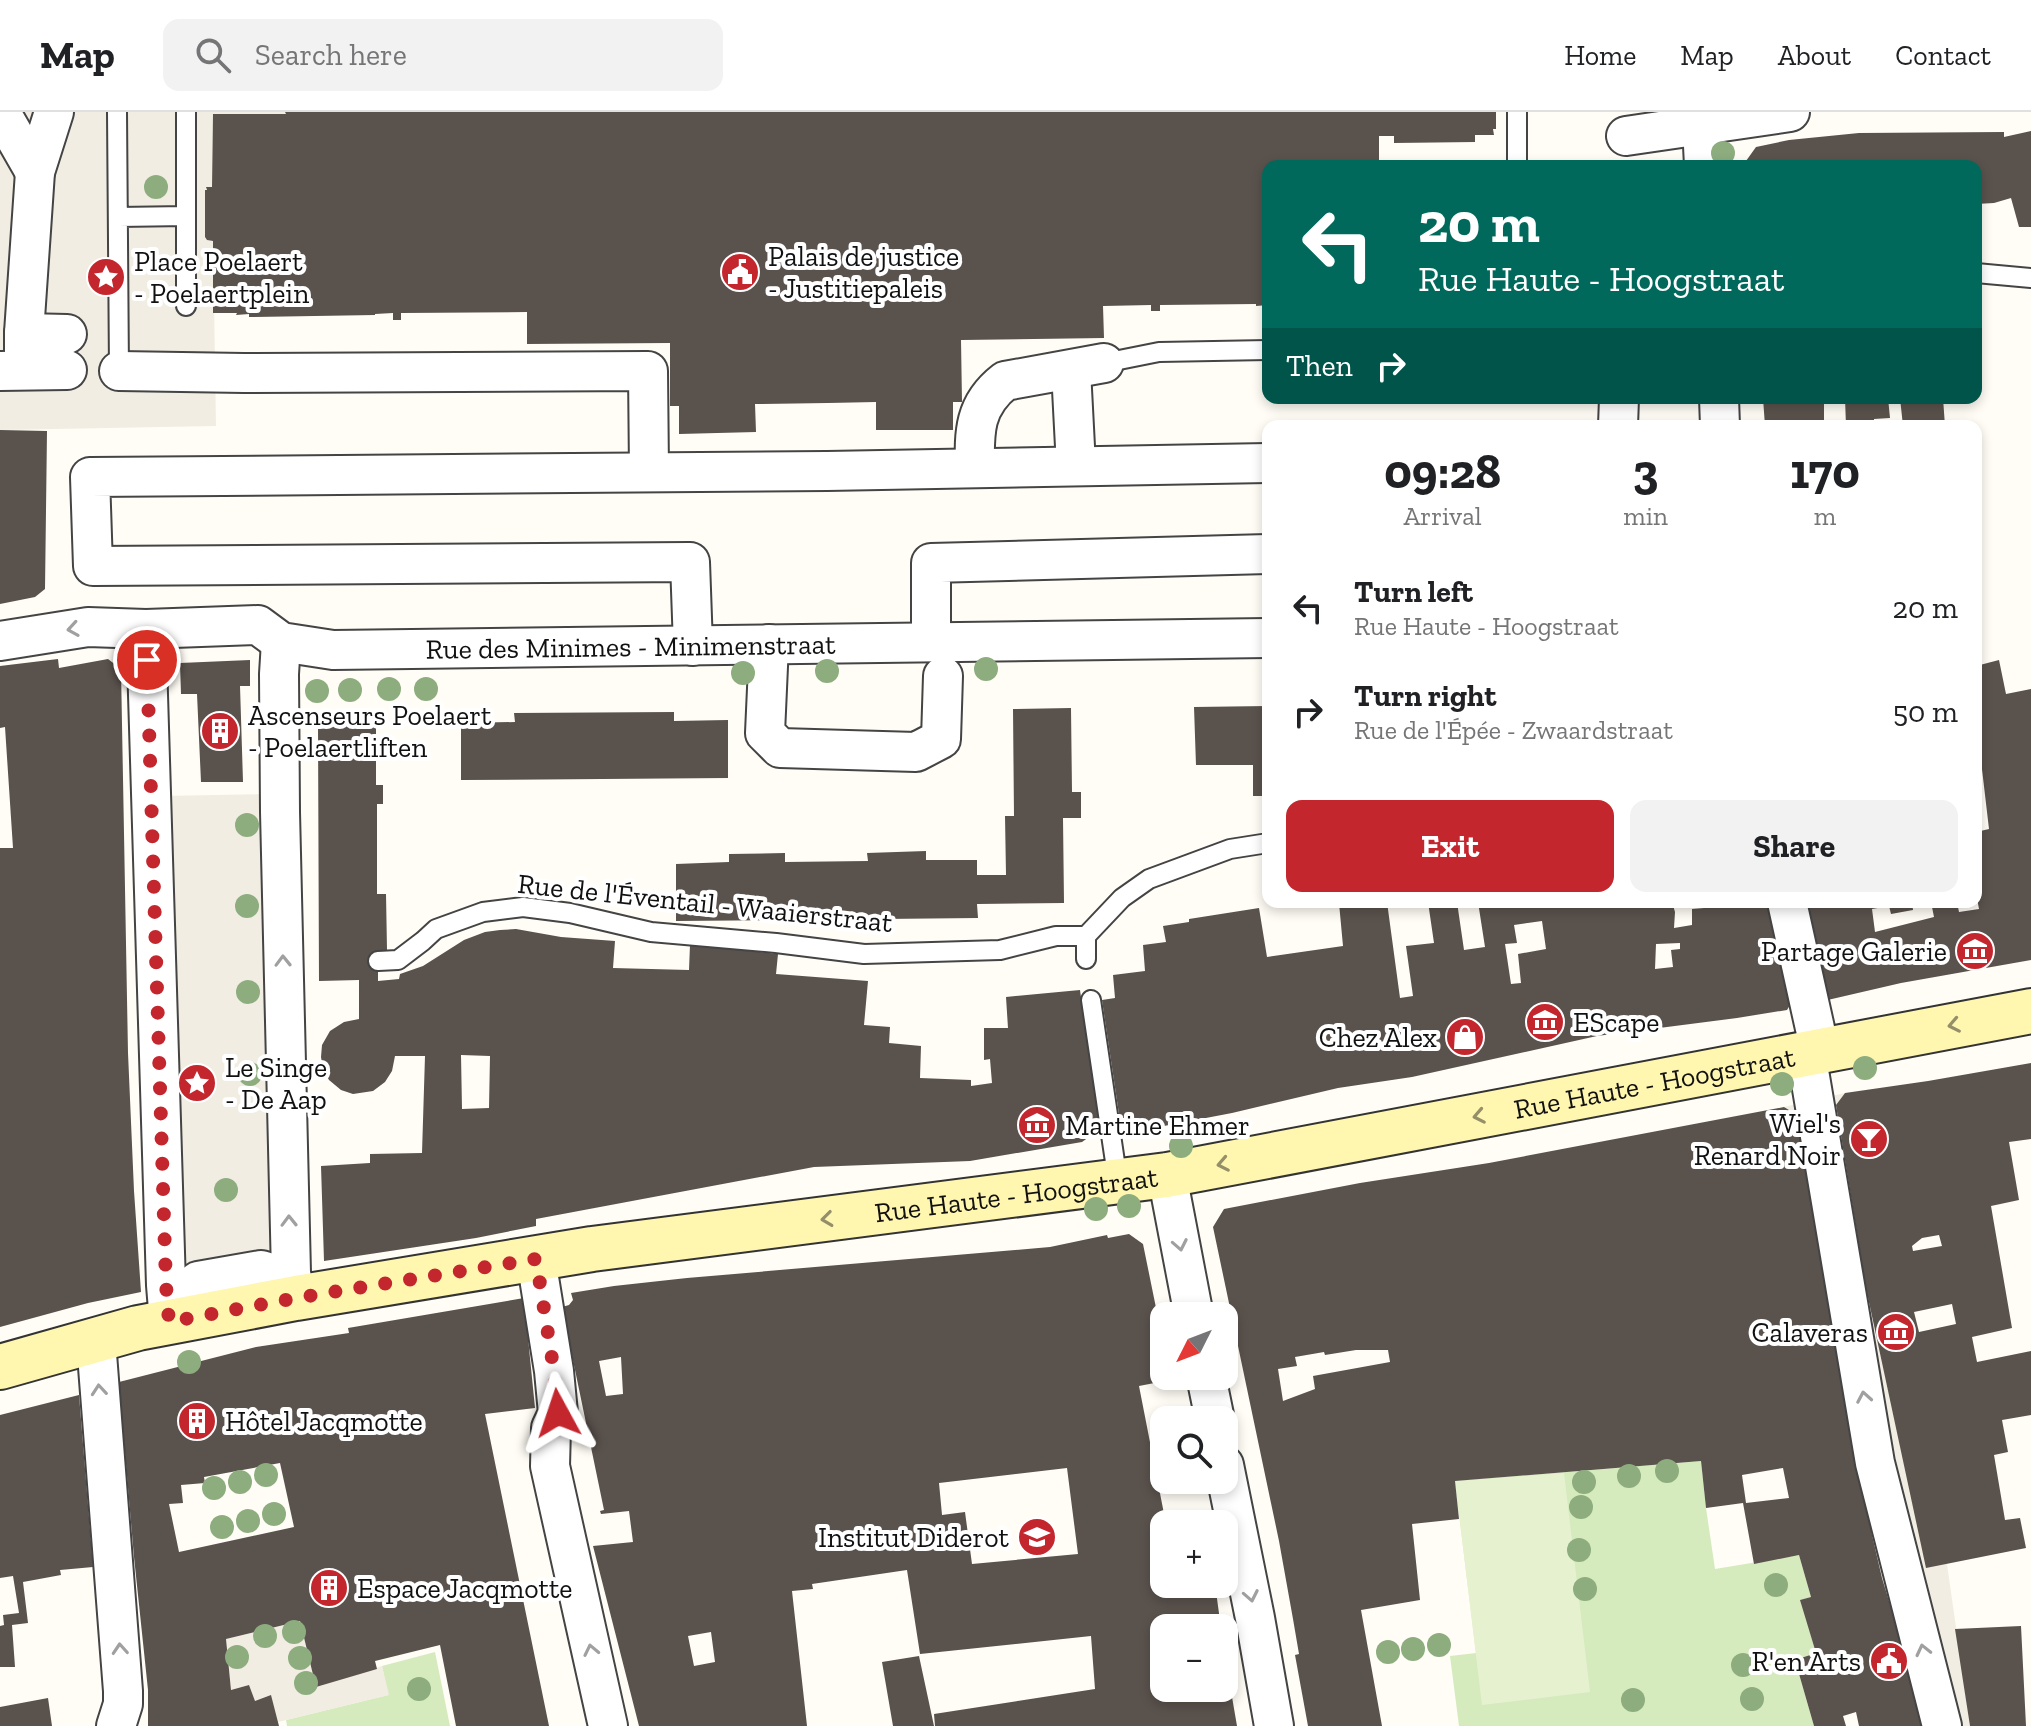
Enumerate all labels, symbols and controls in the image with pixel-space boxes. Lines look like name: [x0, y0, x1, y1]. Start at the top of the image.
search box: [163, 19, 723, 91]
text: Map: [40, 32, 115, 78]
icon: search: [191, 33, 235, 77]
text: Search here: [255, 37, 407, 73]
text: Home: [1564, 39, 1636, 72]
text: Map: [1680, 39, 1734, 72]
text: About: [1778, 39, 1851, 72]
text: Contact: [1895, 39, 1991, 72]
text: 20 m: [1418, 189, 1540, 256]
icon: left: [1286, 192, 1390, 296]
place label: Palais de justice - Justitiepaleis: [768, 240, 959, 305]
place label: Place Poelaert - Poelaertplein: [134, 245, 309, 310]
public building icon: Palais de justice - Justitiepaleis: [719, 251, 761, 293]
place icon: Place Poelaert - Poelaertplein: [85, 256, 127, 298]
text: Rue Haute - Hoogstraat: [1418, 257, 1784, 300]
icon: right: [1369, 344, 1413, 388]
text: Then: [1286, 348, 1353, 384]
text: 09:28: [1384, 443, 1501, 500]
text: 3: [1633, 443, 1658, 500]
text: 170: [1790, 443, 1860, 500]
text: Arrival: [1403, 500, 1482, 532]
text: min: [1623, 500, 1668, 532]
text: m: [1814, 500, 1836, 532]
text: Turn left: [1354, 574, 1473, 610]
icon: left: [1286, 586, 1330, 630]
text: 20 m: [1893, 590, 1958, 626]
text: Rue Haute - Hoogstraat: [1354, 610, 1619, 642]
one-way arrow: [66, 620, 80, 637]
pin: [113, 626, 181, 694]
street label: Rue des Minimes - Minimenstraat: [425, 627, 836, 665]
icon: arrive: [125, 638, 169, 682]
text: Turn right: [1354, 678, 1496, 714]
icon: right: [1286, 690, 1330, 734]
text: 50 m: [1893, 694, 1958, 730]
place label: Ascenseurs Poelaert - Poelaertliften: [248, 699, 492, 764]
building icon: Ascenseurs Poelaert - Poelaertliften: [199, 710, 241, 752]
text: Rue de l'Épée - Zwaardstraat: [1354, 714, 1673, 746]
button: Exit: [1286, 800, 1614, 892]
button: Share: [1630, 800, 1958, 892]
street label: Rue de l'Éventail - Waaierstraat: [516, 867, 895, 939]
museum icon: Partage Galerie: [1954, 930, 1996, 972]
place label: Partage Galerie: [1761, 935, 1947, 968]
one-way arrow: [275, 954, 292, 967]
museum icon: EScape: [1524, 1001, 1566, 1043]
place label: EScape: [1573, 1006, 1659, 1039]
shop icon: Chez Alex: [1444, 1016, 1486, 1058]
one-way arrow: [1948, 1016, 1961, 1033]
place label: Chez Alex: [1319, 1021, 1437, 1054]
street label: Rue Haute - Hoogstraat: [1511, 1040, 1798, 1125]
place label: Le Singe - De Aap: [225, 1051, 327, 1116]
place icon: Le Singe - De Aap: [176, 1062, 218, 1104]
museum icon: Martine Ehmer: [1016, 1104, 1058, 1146]
one-way arrow: [1473, 1107, 1486, 1124]
place label: Wiel's Renard Noir: [1694, 1107, 1841, 1172]
place label: Martine Ehmer: [1065, 1109, 1250, 1142]
bar icon: Wiel's Renard Noir: [1848, 1118, 1890, 1160]
one-way arrow: [1217, 1155, 1230, 1172]
street label: Rue Haute - Hoogstraat: [873, 1160, 1160, 1229]
one-way arrow: [820, 1210, 833, 1227]
one-way arrow: [281, 1214, 298, 1227]
one-way arrow: [1170, 1239, 1187, 1252]
north arrow: [1150, 1302, 1238, 1390]
map controls: [1150, 1302, 1238, 1702]
museum icon: Calaveras: [1875, 1311, 1917, 1353]
place label: Calaveras: [1752, 1316, 1868, 1349]
position arrow: [516, 1371, 600, 1455]
one-way arrow: [91, 1383, 108, 1396]
one-way arrow: [1857, 1390, 1874, 1404]
building icon: Hôtel Jacqmotte: [176, 1400, 218, 1442]
place label: Hôtel Jacqmotte: [225, 1405, 423, 1438]
button: search: [1150, 1406, 1238, 1494]
button: +: [1150, 1510, 1238, 1598]
school or university icon: Institut Diderot: [1016, 1516, 1058, 1558]
place label: Institut Diderot: [818, 1521, 1010, 1554]
building icon: Espace Jacqmotte: [308, 1567, 350, 1609]
place label: Espace Jacqmotte: [357, 1572, 572, 1605]
one-way arrow: [1241, 1590, 1258, 1603]
button: −: [1150, 1614, 1238, 1702]
public building icon: R'en Arts: [1868, 1640, 1910, 1682]
one-way arrow: [112, 1642, 129, 1655]
one-way arrow: [583, 1643, 600, 1657]
one-way arrow: [1915, 1644, 1932, 1658]
place label: R'en Arts: [1751, 1645, 1861, 1678]

